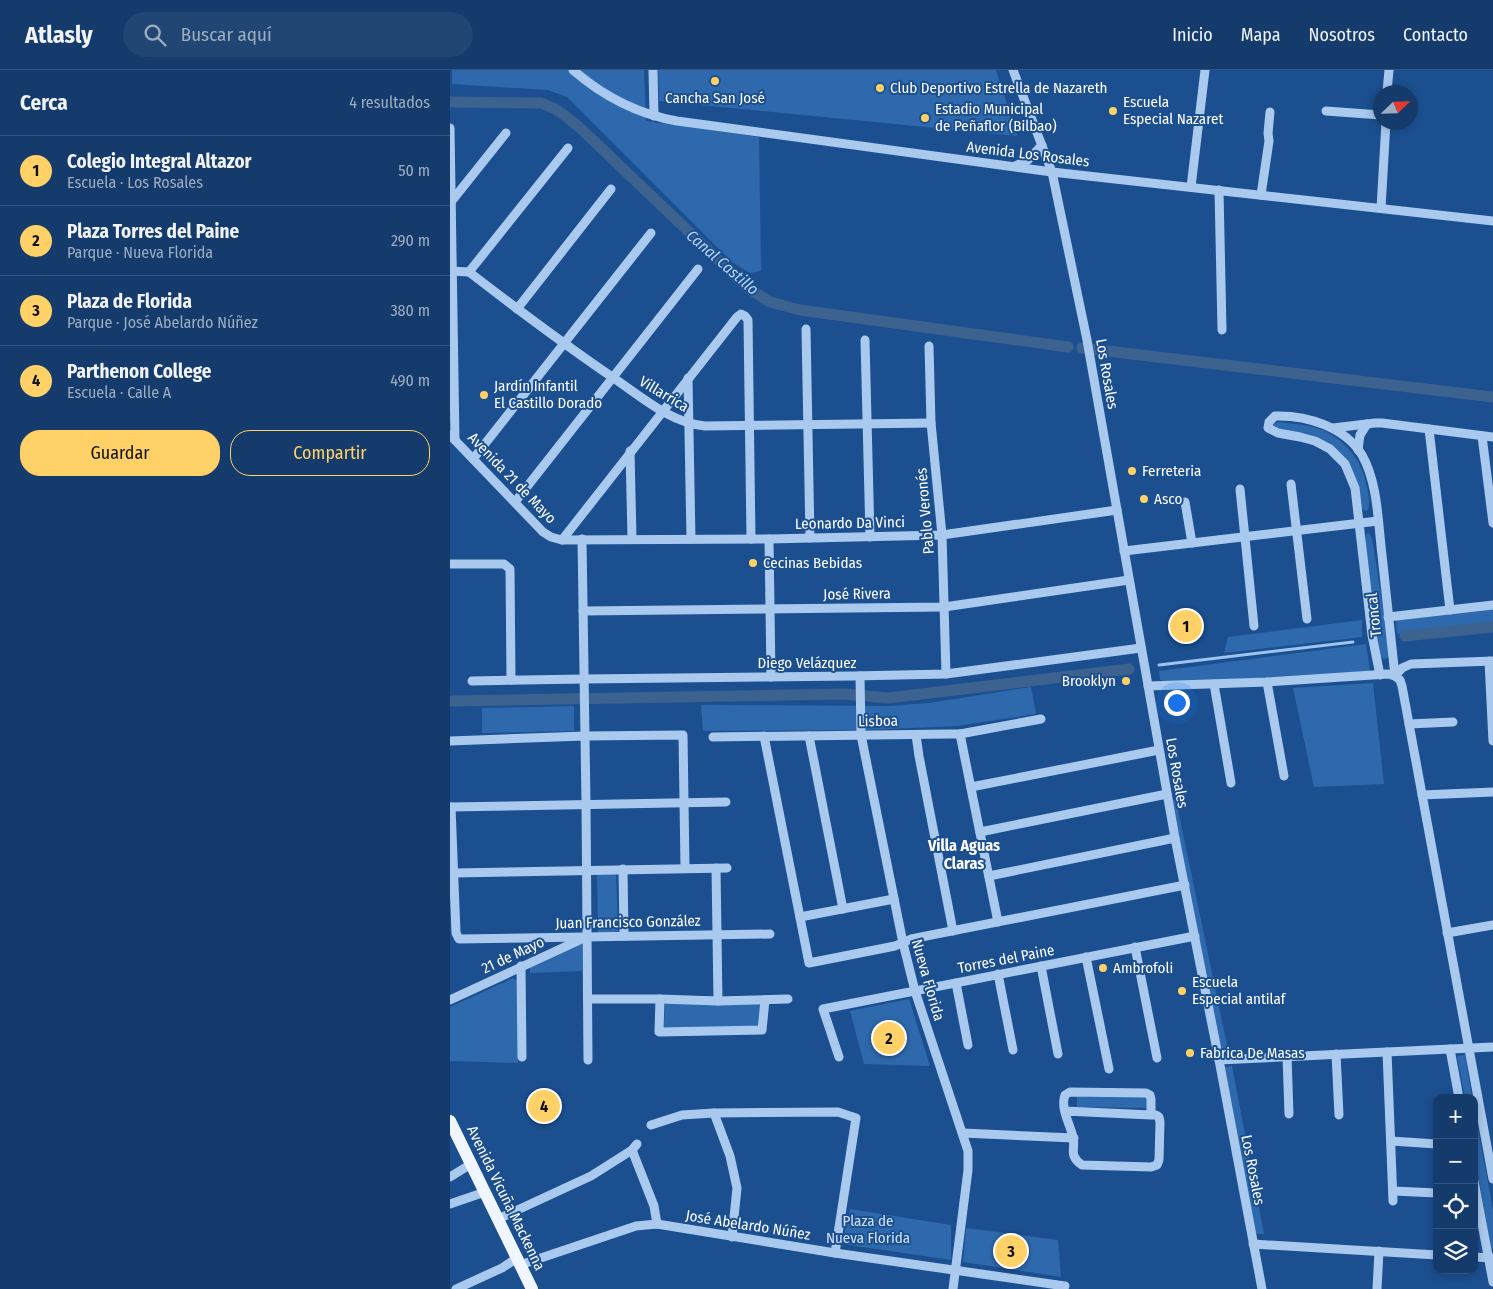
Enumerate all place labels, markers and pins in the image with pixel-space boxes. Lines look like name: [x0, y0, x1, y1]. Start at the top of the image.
marker: Cancha San José: [709, 75, 721, 87]
place label: Club Deportivo Estrella de Nazareth: [890, 79, 1108, 97]
marker: Club Deportivo Estrella de Nazareth: [874, 82, 886, 94]
place label: Cancha San José: [665, 89, 765, 107]
place label: Escuela Especial Nazaret: [1123, 93, 1223, 128]
place label: Estadio Municipal de Peñaflor (Bilbao): [935, 100, 1057, 135]
marker: Escuela Especial Nazaret: [1107, 105, 1119, 117]
marker: Estadio Municipal de Peñaflor (Bilbao): [919, 112, 931, 124]
place label: Jardín Infantil El Castillo Dorado: [494, 377, 602, 412]
marker: Jardín Infantil El Castillo Dorado: [478, 389, 490, 401]
place label: Ferreteria: [1142, 462, 1201, 480]
marker: Ferreteria: [1126, 465, 1138, 477]
place label: Asco: [1154, 490, 1182, 508]
marker: Asco: [1138, 493, 1150, 505]
place label: Cecinas Bebidas: [763, 554, 862, 572]
marker: Cecinas Bebidas: [747, 557, 759, 569]
pin: 1: [1170, 607, 1202, 645]
place label: Brooklyn: [1062, 672, 1116, 690]
marker: Brooklyn: [1120, 675, 1132, 687]
place label: Ambrofoli: [1113, 959, 1173, 977]
marker: Ambrofoli: [1097, 962, 1109, 974]
place label: Escuela Especial antilaf: [1192, 973, 1287, 1008]
marker: Escuela Especial antilaf: [1176, 985, 1188, 997]
pin: 2: [873, 1019, 905, 1057]
place label: Fabrica De Masas: [1200, 1044, 1305, 1062]
marker: Fabrica De Masas: [1184, 1047, 1196, 1059]
pin: 4: [528, 1087, 560, 1125]
pin: 3: [995, 1232, 1027, 1270]

